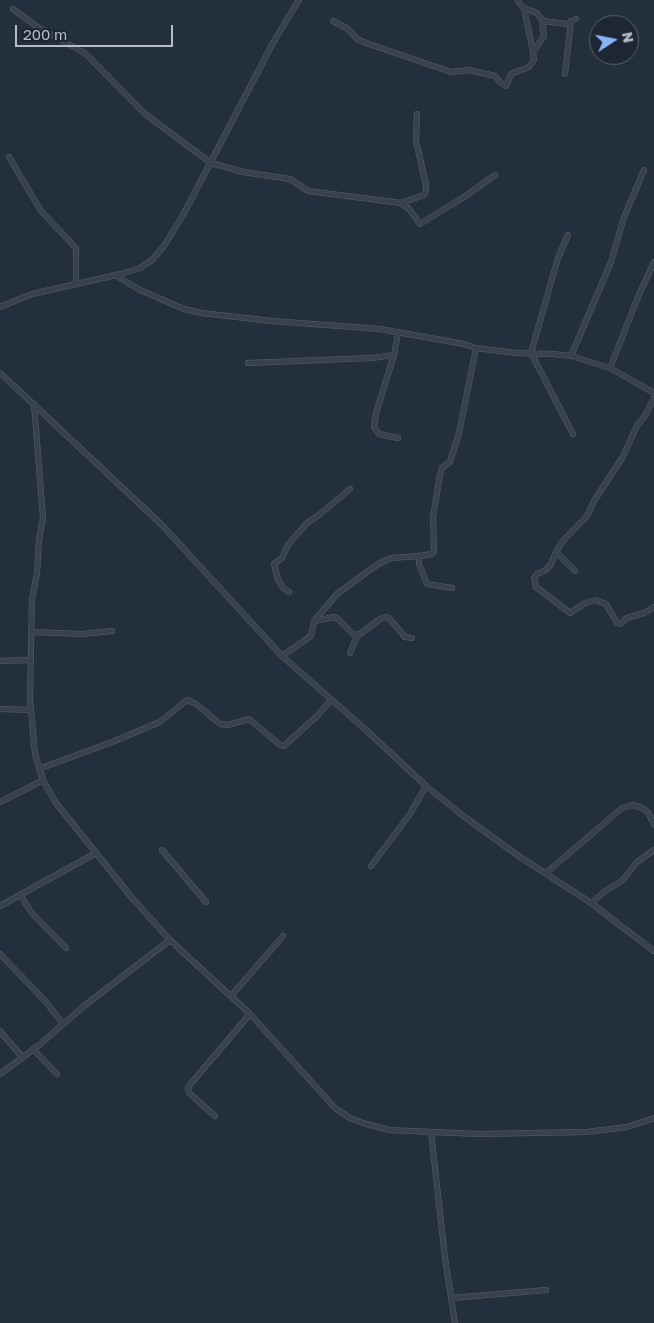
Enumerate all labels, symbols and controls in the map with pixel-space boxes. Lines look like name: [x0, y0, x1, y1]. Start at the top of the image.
scale bar: [18, 15, 175, 47]
north arrow: [589, 15, 639, 65]
text: 200 m: [23, 25, 67, 43]
text: N: [619, 30, 638, 44]

